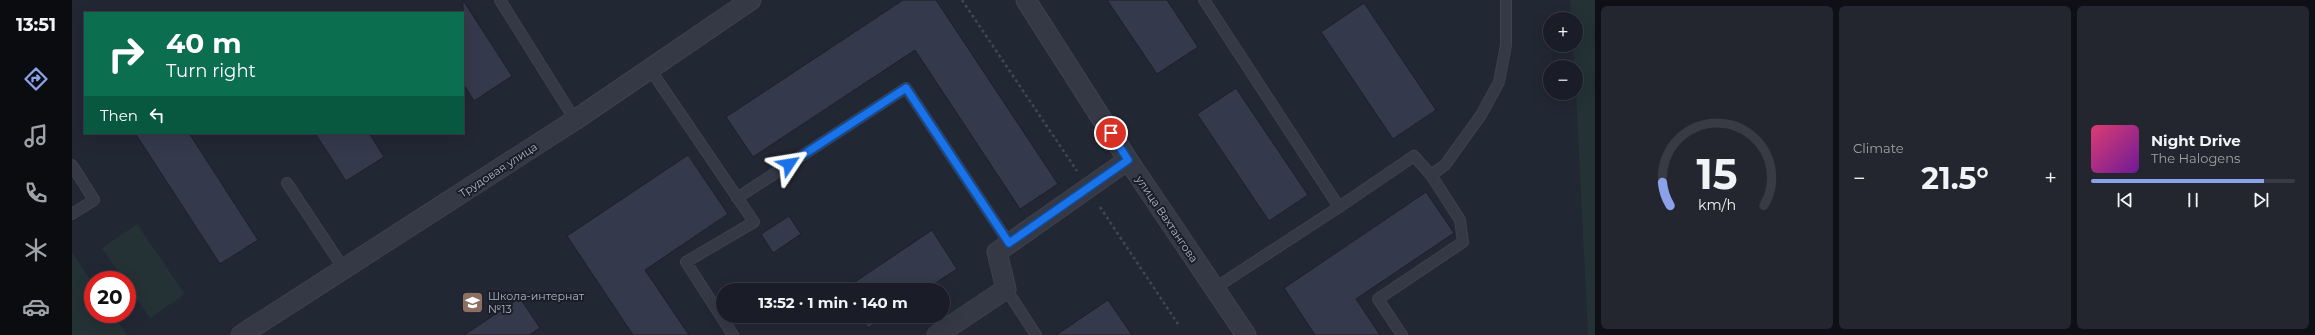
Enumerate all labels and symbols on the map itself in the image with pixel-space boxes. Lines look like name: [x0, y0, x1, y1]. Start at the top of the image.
pin: [1094, 116, 1128, 150]
street label: Трудовая улица: [456, 139, 540, 201]
position arrow: [768, 143, 810, 185]
street label: улица Вахтангова: [1132, 172, 1201, 265]
speed limit sign: 20: [84, 271, 136, 323]
school or university icon: Школа-интернат №13: [459, 289, 485, 315]
place label: Школа-интернат №13: [488, 289, 585, 316]

